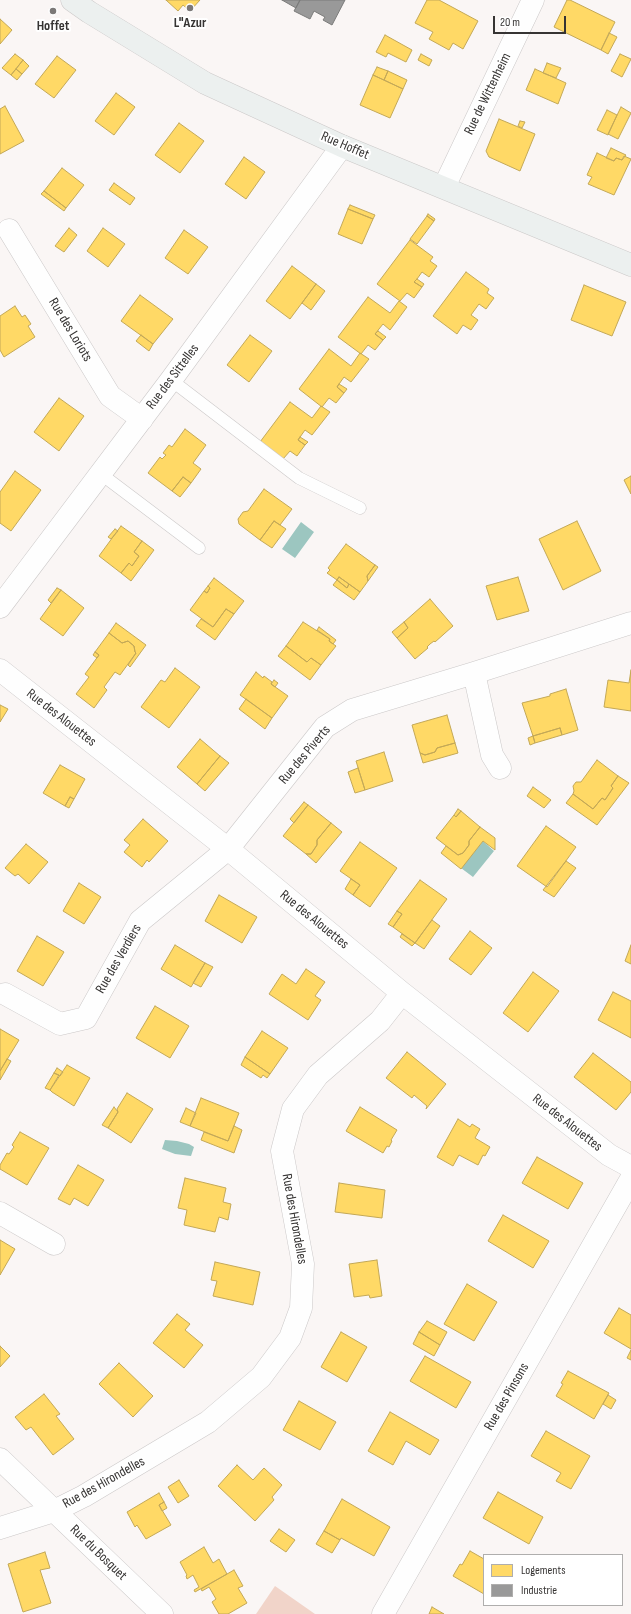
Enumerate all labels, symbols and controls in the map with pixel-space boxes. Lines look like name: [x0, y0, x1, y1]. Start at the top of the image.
marker: L"Azur: [185, 3, 195, 13]
marker: Hoffet: [48, 6, 58, 16]
scale bar: [495, 8, 568, 34]
place label: L"Azur: [174, 15, 206, 31]
text: 20 m: [500, 15, 520, 30]
place label: Hoffet: [37, 18, 69, 34]
street label: Rue de Wittenheim: [461, 50, 515, 138]
street label: Rue Hoffet: [318, 128, 372, 164]
street label: Rue des Loriots: [44, 295, 96, 365]
street label: Rue des Sittelles: [143, 341, 203, 413]
street label: Rue des Alouettes: [23, 686, 99, 750]
street label: Rue des Piverts: [276, 722, 334, 788]
street label: Rue des Alouettes: [276, 887, 352, 953]
street label: Rue des Verdiers: [92, 921, 146, 997]
street label: Rue des Alouettes: [529, 1091, 605, 1155]
street label: Rue des Hirondelles: [278, 1172, 310, 1266]
street label: Rue des Pinsons: [481, 1360, 533, 1434]
street label: Rue des Hirondelles: [60, 1453, 148, 1513]
street label: Rue du Bosquet: [66, 1522, 130, 1584]
legend: [483, 1554, 623, 1606]
text: Logements: [521, 1563, 565, 1578]
text: Industrie: [521, 1583, 557, 1598]

